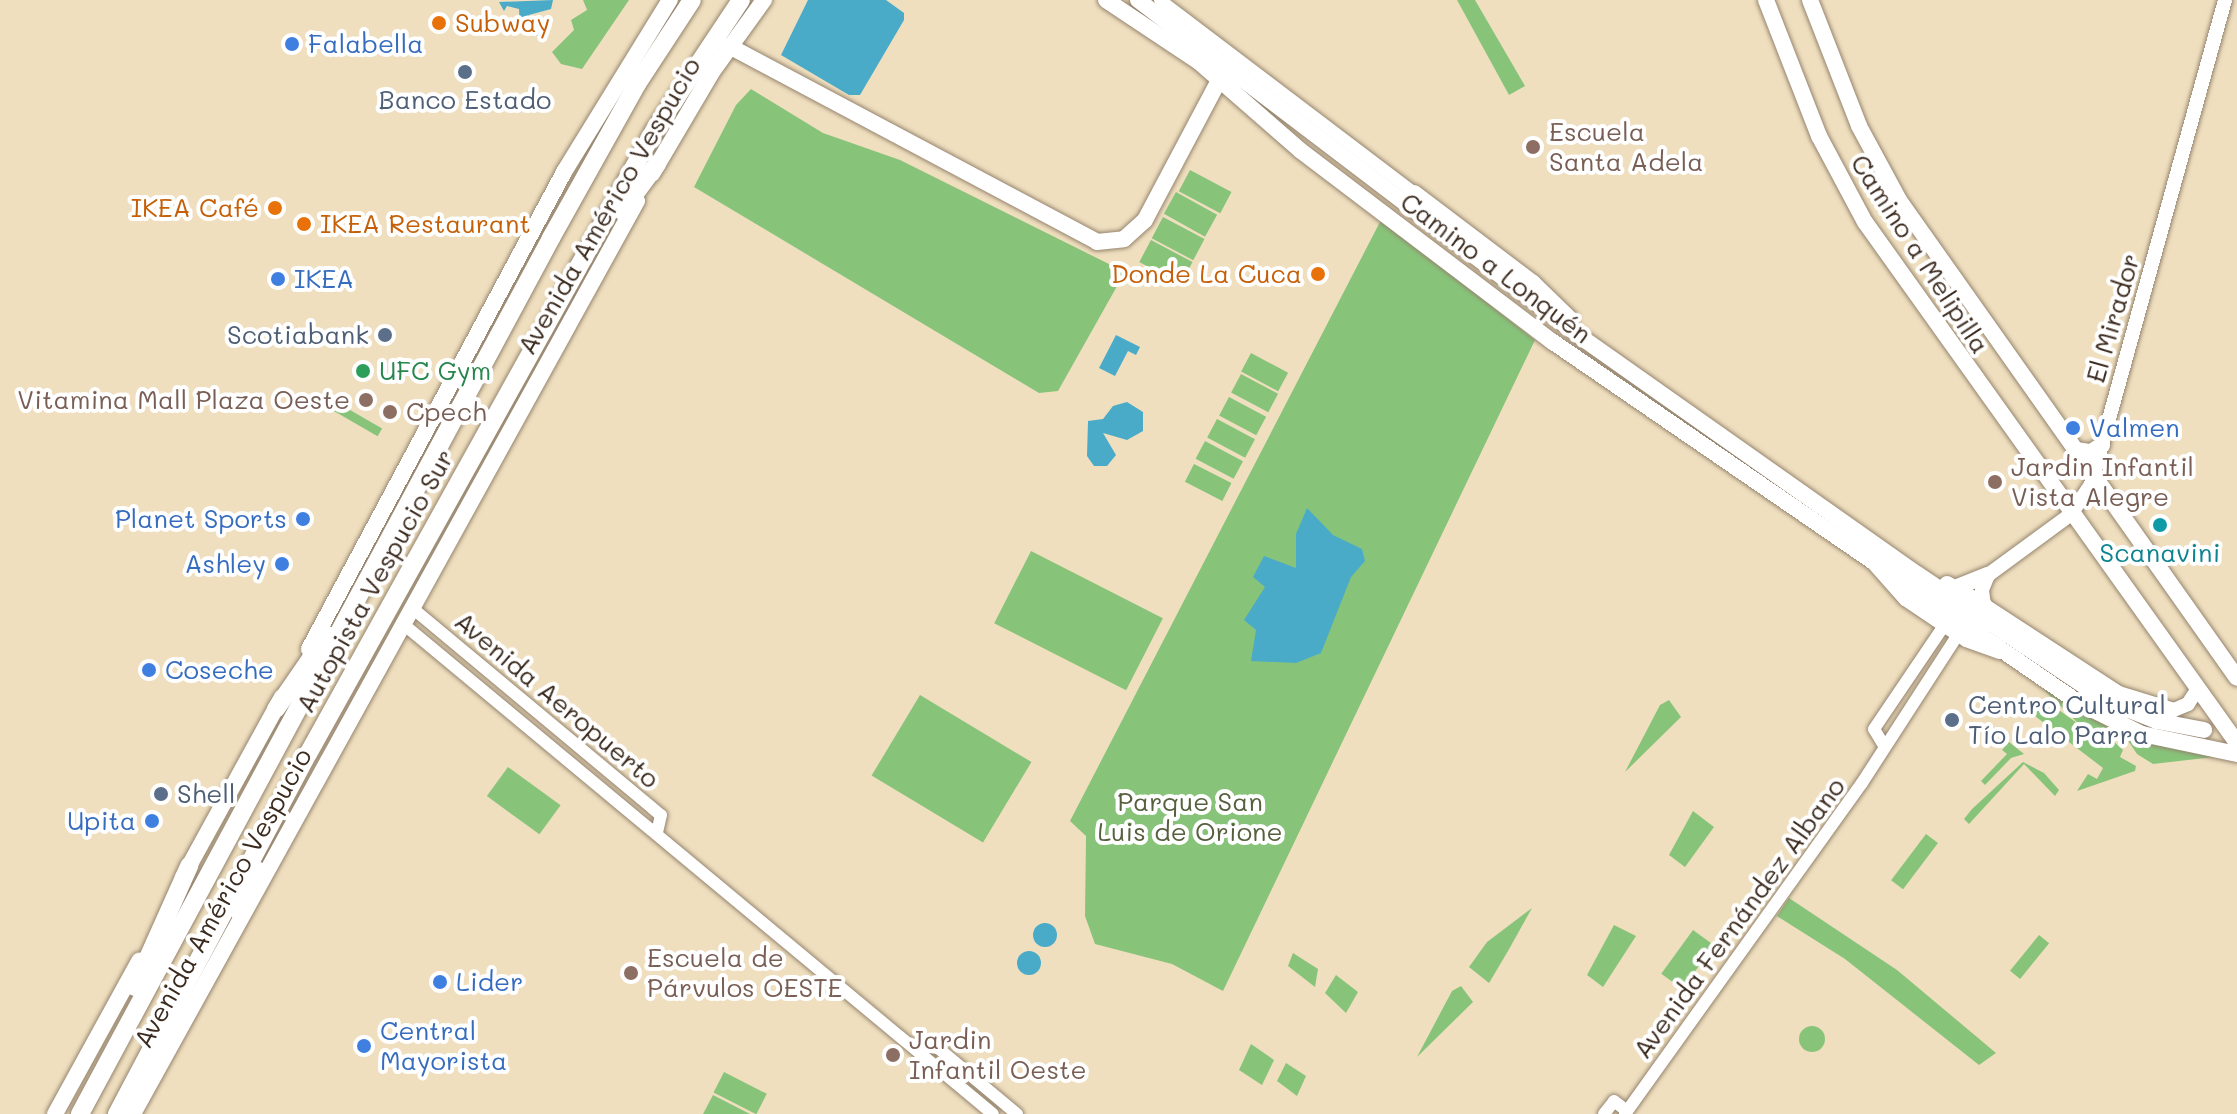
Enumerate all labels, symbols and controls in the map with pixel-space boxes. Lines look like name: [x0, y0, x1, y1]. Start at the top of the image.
place label: Subway: [455, 7, 550, 39]
marker: Subway: [430, 14, 448, 32]
place label: Falabella: [308, 28, 423, 60]
marker: Falabella: [283, 35, 301, 53]
street label: Avenida Américo Vespucio: [511, 52, 707, 360]
marker: Banco Estado: [456, 63, 474, 81]
place label: Banco Estado: [379, 84, 551, 116]
place label: Escuela Santa Adela: [1549, 116, 1703, 178]
marker: Escuela Santa Adela: [1524, 138, 1542, 156]
street label: Camino a Melipilla: [1844, 149, 1996, 359]
street label: Camino a Lonquén: [1394, 186, 1598, 350]
place label: IKEA Café: [131, 192, 259, 224]
marker: IKEA Café: [266, 199, 284, 217]
place label: IKEA Restaurant: [320, 208, 531, 240]
marker: IKEA Restaurant: [295, 215, 313, 233]
street label: El Mirador: [2080, 250, 2146, 386]
place label: Donde La Cuca: [1111, 258, 1302, 290]
place label: IKEA: [294, 263, 354, 295]
marker: Donde La Cuca: [1309, 265, 1327, 283]
marker: IKEA: [269, 270, 287, 288]
place label: Scotiabank: [227, 319, 369, 351]
marker: Scotiabank: [376, 326, 394, 344]
place label: UFC Gym: [379, 355, 491, 387]
marker: UFC Gym: [354, 362, 372, 380]
place label: Vitamina Mall Plaza Oeste: [17, 384, 350, 416]
marker: Vitamina Mall Plaza Oeste: [357, 391, 375, 409]
place label: Cpech: [406, 396, 487, 428]
marker: Cpech: [381, 403, 399, 421]
place label: Valmen: [2089, 412, 2180, 444]
marker: Valmen: [2064, 419, 2082, 437]
street label: Autopista Vespucio Sur: [290, 444, 460, 718]
place label: Jardin Infantil Vista Alegre: [2011, 451, 2194, 512]
marker: Jardin Infantil Vista Alegre: [1986, 473, 2004, 491]
place label: Planet Sports: [115, 503, 287, 535]
marker: Planet Sports: [294, 510, 312, 528]
marker: Scanavini: [2151, 516, 2169, 534]
place label: Scanavini: [2100, 537, 2220, 569]
place label: Ashley: [185, 548, 266, 580]
marker: Ashley: [273, 555, 291, 573]
street label: Avenida Aeropuerto: [448, 605, 666, 795]
place label: Coseche: [165, 654, 274, 686]
marker: Coseche: [140, 661, 158, 679]
place label: Centro Cultural Tío Lalo Parra: [1968, 689, 2166, 750]
marker: Centro Cultural Tío Lalo Parra: [1943, 711, 1961, 729]
street label: Avenida Américo Vespucio: [127, 743, 319, 1053]
street label: Avenida Fernández Albano: [1627, 771, 1851, 1065]
place label: Shell: [177, 778, 235, 810]
marker: Shell: [152, 785, 170, 803]
park label: Parque San Luis de Orione: [1097, 786, 1283, 848]
place label: Upita: [67, 805, 136, 837]
marker: Upita: [143, 812, 161, 830]
place label: Escuela de Párvulos OESTE: [647, 942, 843, 1004]
marker: Escuela de Párvulos OESTE: [622, 964, 640, 982]
place label: Lider: [456, 966, 523, 998]
marker: Lider: [431, 973, 449, 991]
place label: Central Mayorista: [380, 1015, 507, 1076]
place label: Jardin Infantil Oeste: [909, 1024, 1087, 1086]
marker: Central Mayorista: [355, 1037, 373, 1055]
marker: Jardin Infantil Oeste: [884, 1046, 902, 1064]

